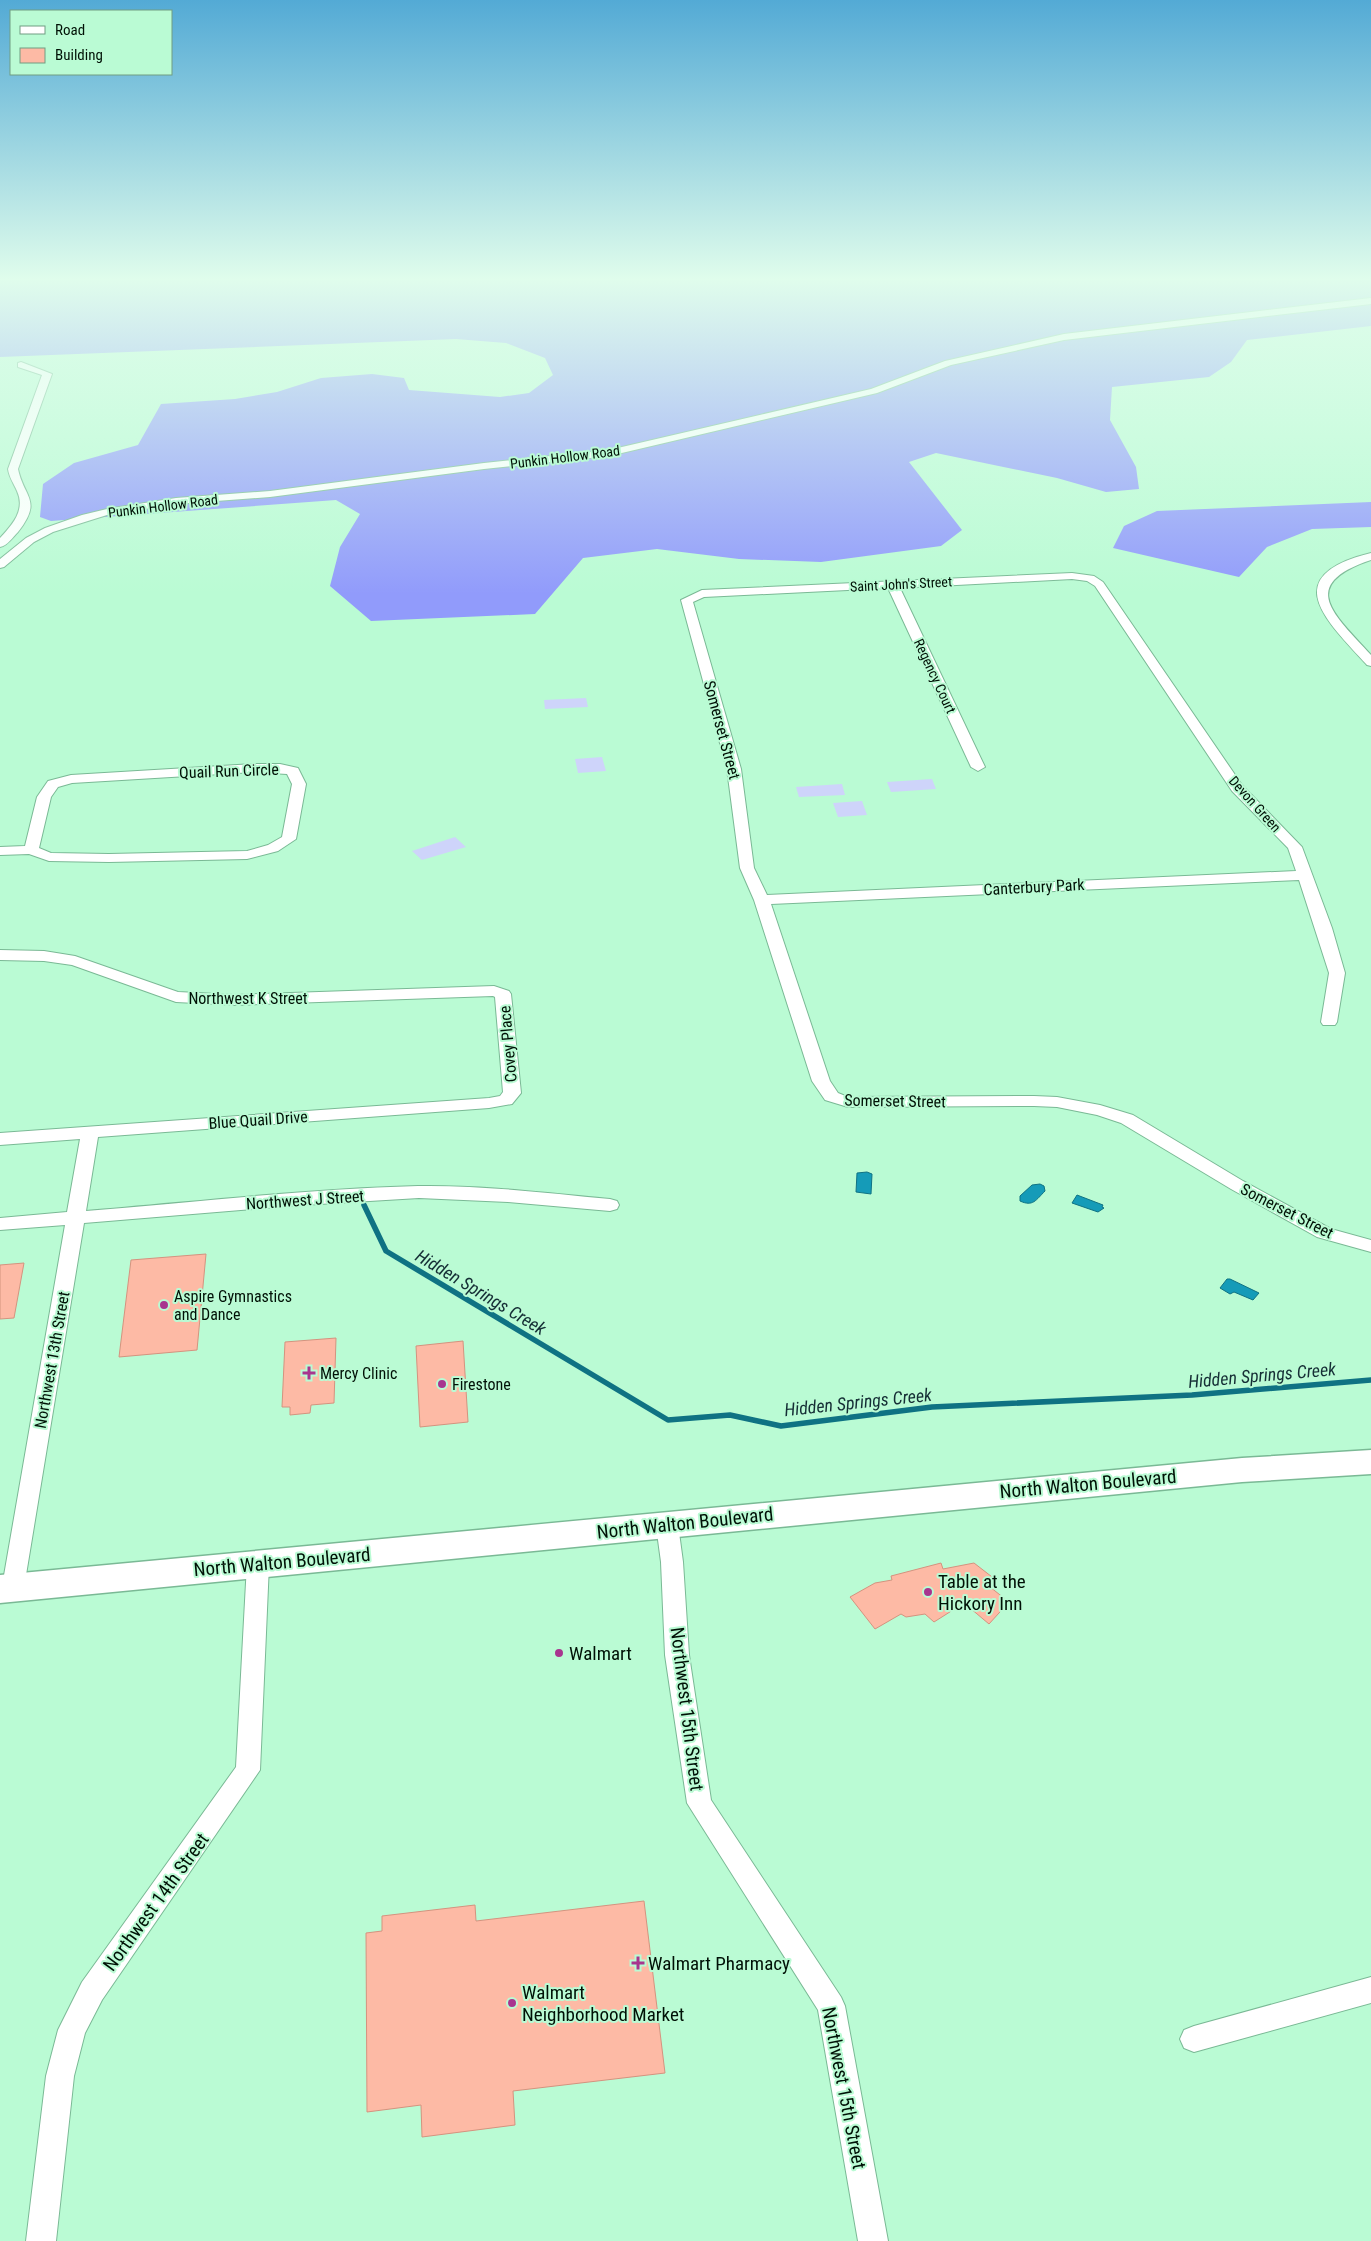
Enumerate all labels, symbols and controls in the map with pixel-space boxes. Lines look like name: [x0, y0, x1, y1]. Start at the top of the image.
legend: [10, 10, 172, 75]
text: Road: [55, 21, 85, 39]
text: Building: [55, 46, 103, 64]
street label: Punkin Hollow Road: [509, 442, 621, 472]
street label: Punkin Hollow Road: [107, 491, 219, 521]
street label: Saint John's Street: [850, 573, 952, 595]
street label: Regency Court: [911, 636, 959, 716]
street label: Somerset Street: [700, 679, 744, 782]
street label: Quail Run Circle: [179, 760, 279, 782]
street label: Devon Green: [1226, 773, 1284, 835]
street label: Canterbury Park: [983, 875, 1086, 899]
street label: Northwest K Street: [188, 989, 308, 1008]
street label: Covey Place: [495, 1005, 521, 1083]
street label: Somerset Street: [844, 1091, 946, 1111]
street label: Blue Quail Drive: [208, 1107, 308, 1133]
street label: Somerset Street: [1237, 1180, 1337, 1243]
street label: Northwest J Street: [245, 1186, 365, 1214]
water label: Hidden Springs Creek: [412, 1245, 551, 1340]
place label: Aspire Gymnastics and Dance: [174, 1287, 292, 1324]
street label: Northwest 13th Street: [31, 1290, 73, 1430]
marker: Aspire Gymnastics and Dance: [158, 1299, 170, 1311]
water label: Hidden Springs Creek: [1187, 1358, 1338, 1392]
place label: Mercy Clinic: [320, 1364, 397, 1383]
marker: Mercy Clinic: [302, 1366, 316, 1380]
place label: Firestone: [452, 1375, 511, 1394]
marker: Firestone: [436, 1378, 448, 1390]
water label: Hidden Springs Creek: [783, 1384, 934, 1420]
street label: North Walton Boulevard: [999, 1465, 1177, 1503]
street label: North Walton Boulevard: [596, 1502, 774, 1544]
street label: North Walton Boulevard: [193, 1543, 371, 1581]
place label: Table at the Hickory Inn: [938, 1570, 1026, 1615]
marker: Table at the Hickory Inn: [922, 1586, 934, 1598]
street label: Northwest 15th Street: [666, 1626, 708, 1792]
place label: Walmart: [569, 1642, 632, 1665]
marker: Walmart: [553, 1647, 565, 1659]
street label: Northwest 14th Street: [98, 1829, 214, 1975]
place label: Walmart Pharmacy: [648, 1952, 790, 1975]
marker: Walmart Pharmacy: [632, 1957, 644, 1969]
place label: Walmart Neighborhood Market: [522, 1981, 684, 2026]
marker: Walmart Neighborhood Market: [506, 1997, 518, 2009]
street label: Northwest 15th Street: [817, 2005, 871, 2171]

